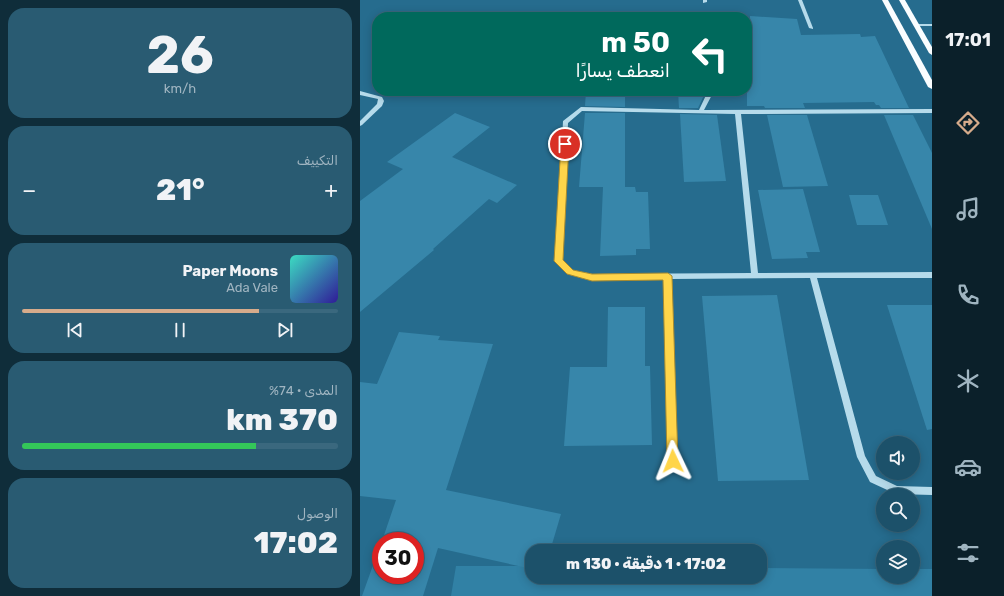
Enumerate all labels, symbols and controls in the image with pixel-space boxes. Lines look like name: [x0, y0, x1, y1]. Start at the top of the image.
text: 26: [146, 24, 214, 86]
text: 50 m: [601, 26, 670, 59]
icon: left: [684, 28, 736, 80]
text: 17:01: [945, 29, 991, 51]
text: انعطف يسارًا: [576, 60, 670, 82]
text: km/h: [164, 81, 196, 96]
icon: directions: [954, 109, 982, 137]
pin: [548, 127, 582, 161]
icon: arrive: [554, 133, 576, 155]
text: التكييف: [297, 153, 338, 168]
text: 21°: [156, 172, 205, 208]
text: −: [22, 177, 36, 204]
text: +: [324, 177, 338, 204]
icon: music: [954, 195, 982, 223]
text: Paper Moons: [182, 262, 278, 280]
text: Ada Vale: [226, 280, 278, 295]
icon: phone: [954, 281, 982, 309]
icon: previous: [64, 319, 86, 341]
icon: pause: [169, 319, 191, 341]
icon: next: [274, 319, 296, 341]
icon: climate: [954, 367, 982, 395]
text: المدى · 74%: [269, 383, 338, 398]
text: 370 km: [226, 402, 338, 438]
map controls: [876, 436, 920, 584]
button: sound: [876, 436, 920, 480]
position arrow: [652, 440, 694, 482]
icon: car: [954, 453, 982, 481]
button: search: [876, 488, 920, 532]
text: الوصول: [297, 506, 338, 521]
text: 17:02: [254, 525, 338, 561]
speed limit sign: 30: [372, 532, 424, 584]
icon: filters: [954, 539, 982, 567]
button: layers: [876, 540, 920, 584]
text: 17:02 · 1 دقيقة · 130 m: [566, 555, 726, 573]

